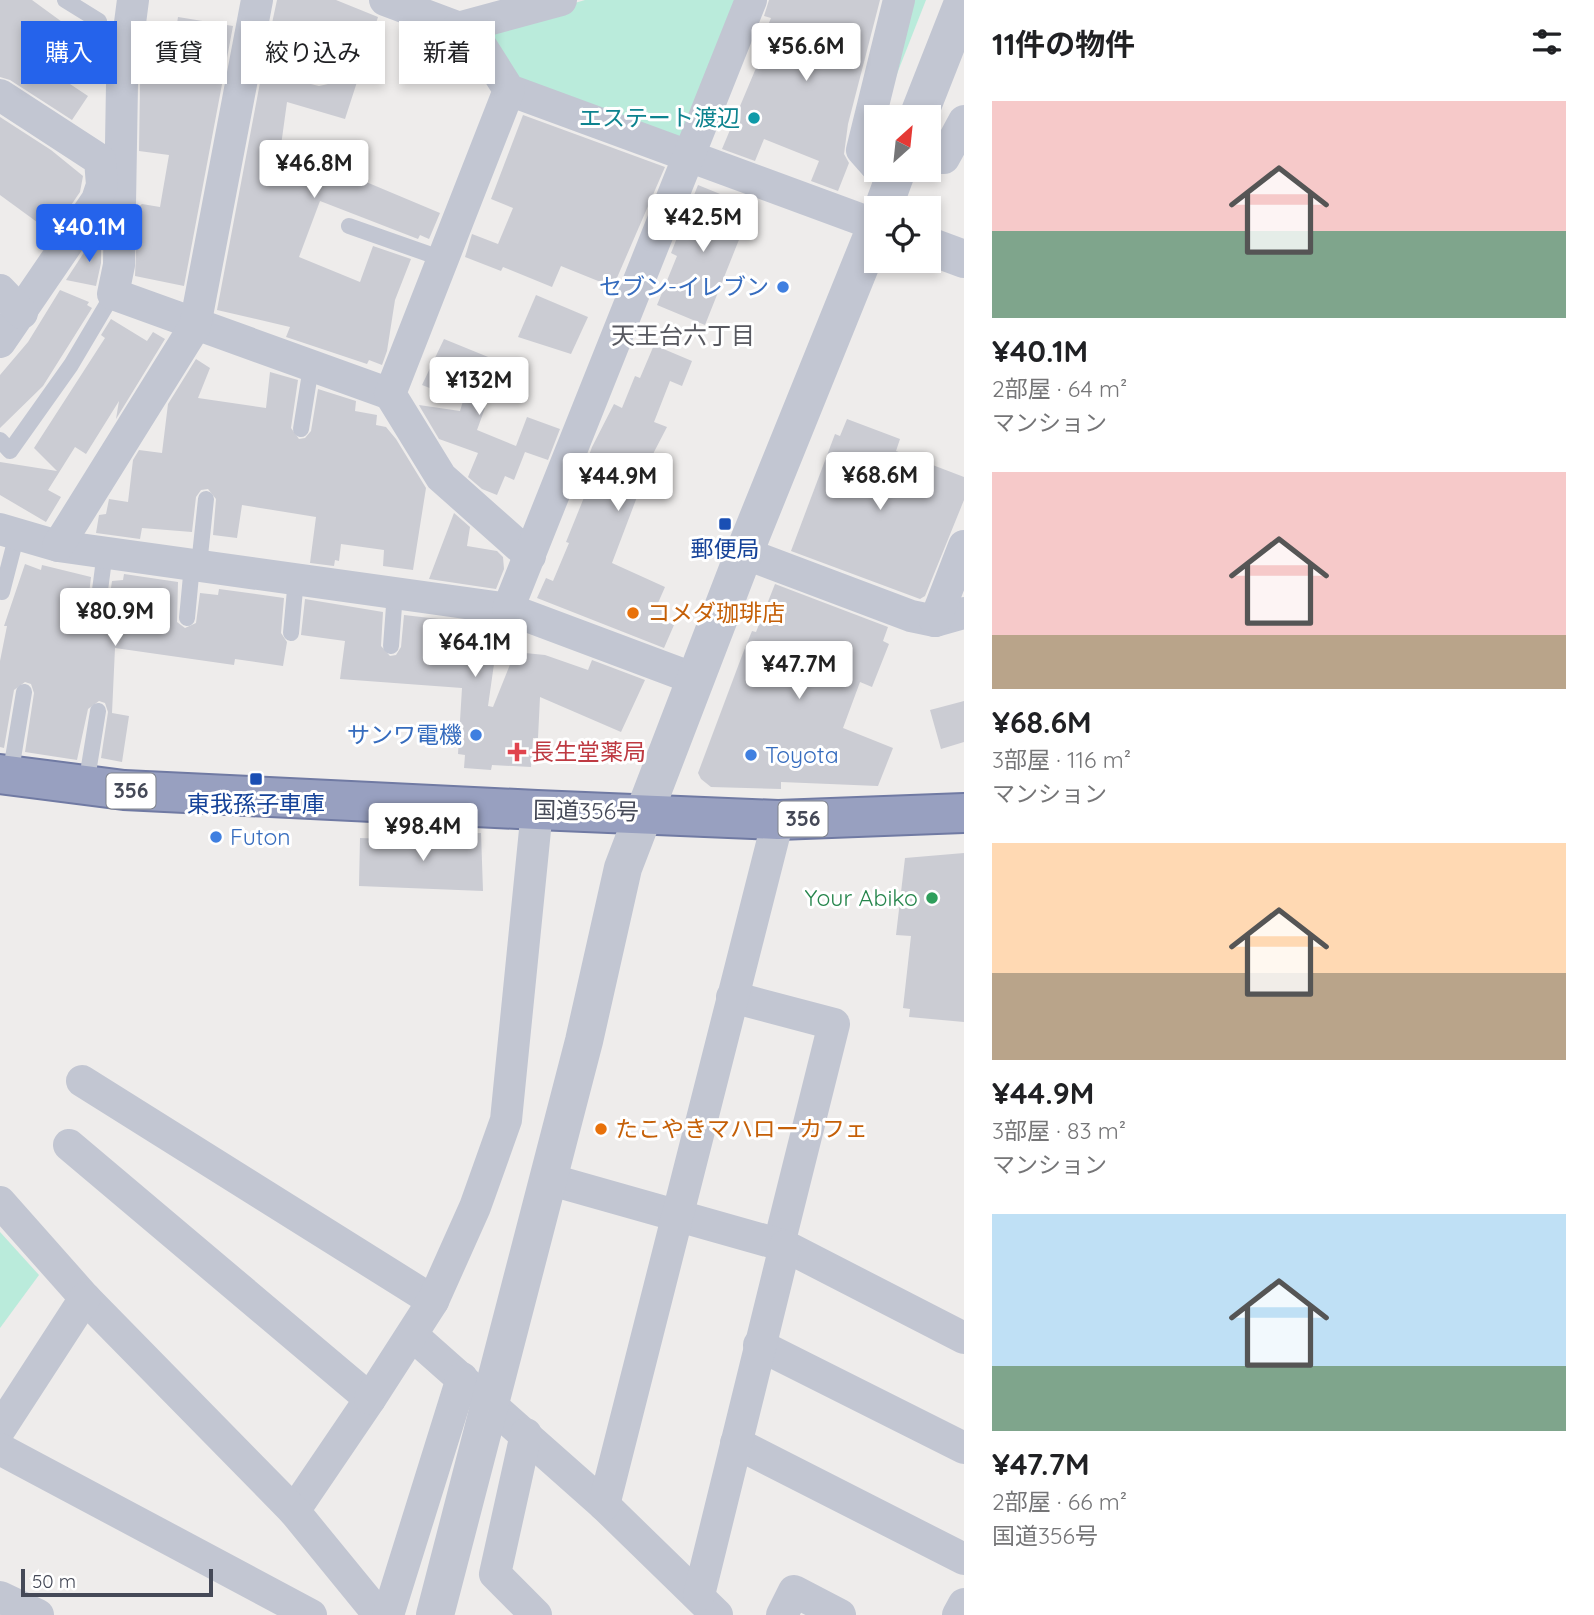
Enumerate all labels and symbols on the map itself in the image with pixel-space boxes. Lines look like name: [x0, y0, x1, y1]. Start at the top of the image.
pin: ¥56.6M: [749, 24, 863, 83]
place label: エステート渡辺: [579, 103, 740, 132]
north arrow: [864, 105, 942, 182]
marker: エステート渡辺: [746, 110, 762, 126]
pin: ¥46.8M: [257, 140, 371, 200]
pin: ¥42.5M: [646, 194, 760, 254]
pin: ¥40.1M: [32, 204, 146, 264]
place label: セブン-イレブン: [599, 272, 769, 301]
marker: セブン-イレブン: [775, 279, 791, 295]
district label: 天王台六丁目: [611, 320, 755, 350]
pin: ¥132M: [430, 358, 528, 417]
pin: ¥68.6M: [823, 452, 937, 512]
pin: ¥44.9M: [561, 454, 675, 513]
marker: 郵便局: [717, 516, 733, 532]
place label: 郵便局: [691, 534, 760, 563]
pin: ¥80.9M: [58, 588, 172, 648]
place label: コメダ珈琲店: [647, 598, 785, 627]
marker: コメダ珈琲店: [625, 605, 641, 621]
pin: ¥64.1M: [418, 620, 532, 679]
pin: ¥47.7M: [742, 642, 856, 701]
place label: サンワ電機: [347, 720, 462, 749]
marker: サンワ電機: [468, 727, 484, 743]
place label: 長生堂薬局: [531, 737, 646, 766]
place label: Toyota: [765, 740, 839, 769]
marker: 長生堂薬局: [509, 744, 525, 760]
marker: Toyota: [743, 747, 759, 763]
marker: 東我孫子車庫: [248, 771, 264, 787]
road number: 356: [106, 774, 156, 808]
place label: 東我孫子車庫: [187, 789, 325, 818]
street label: 国道356号: [533, 795, 639, 826]
road number: 356: [778, 802, 828, 836]
pin: ¥98.4M: [366, 804, 480, 863]
place label: Futon: [230, 822, 291, 851]
marker: Futon: [208, 829, 224, 845]
place label: Your Abiko: [805, 883, 918, 912]
marker: Your Abiko: [924, 890, 940, 906]
place label: たこやきマハローカフェ: [615, 1114, 868, 1143]
marker: たこやきマハローカフェ: [593, 1121, 609, 1137]
scale bar: [21, 1566, 214, 1598]

